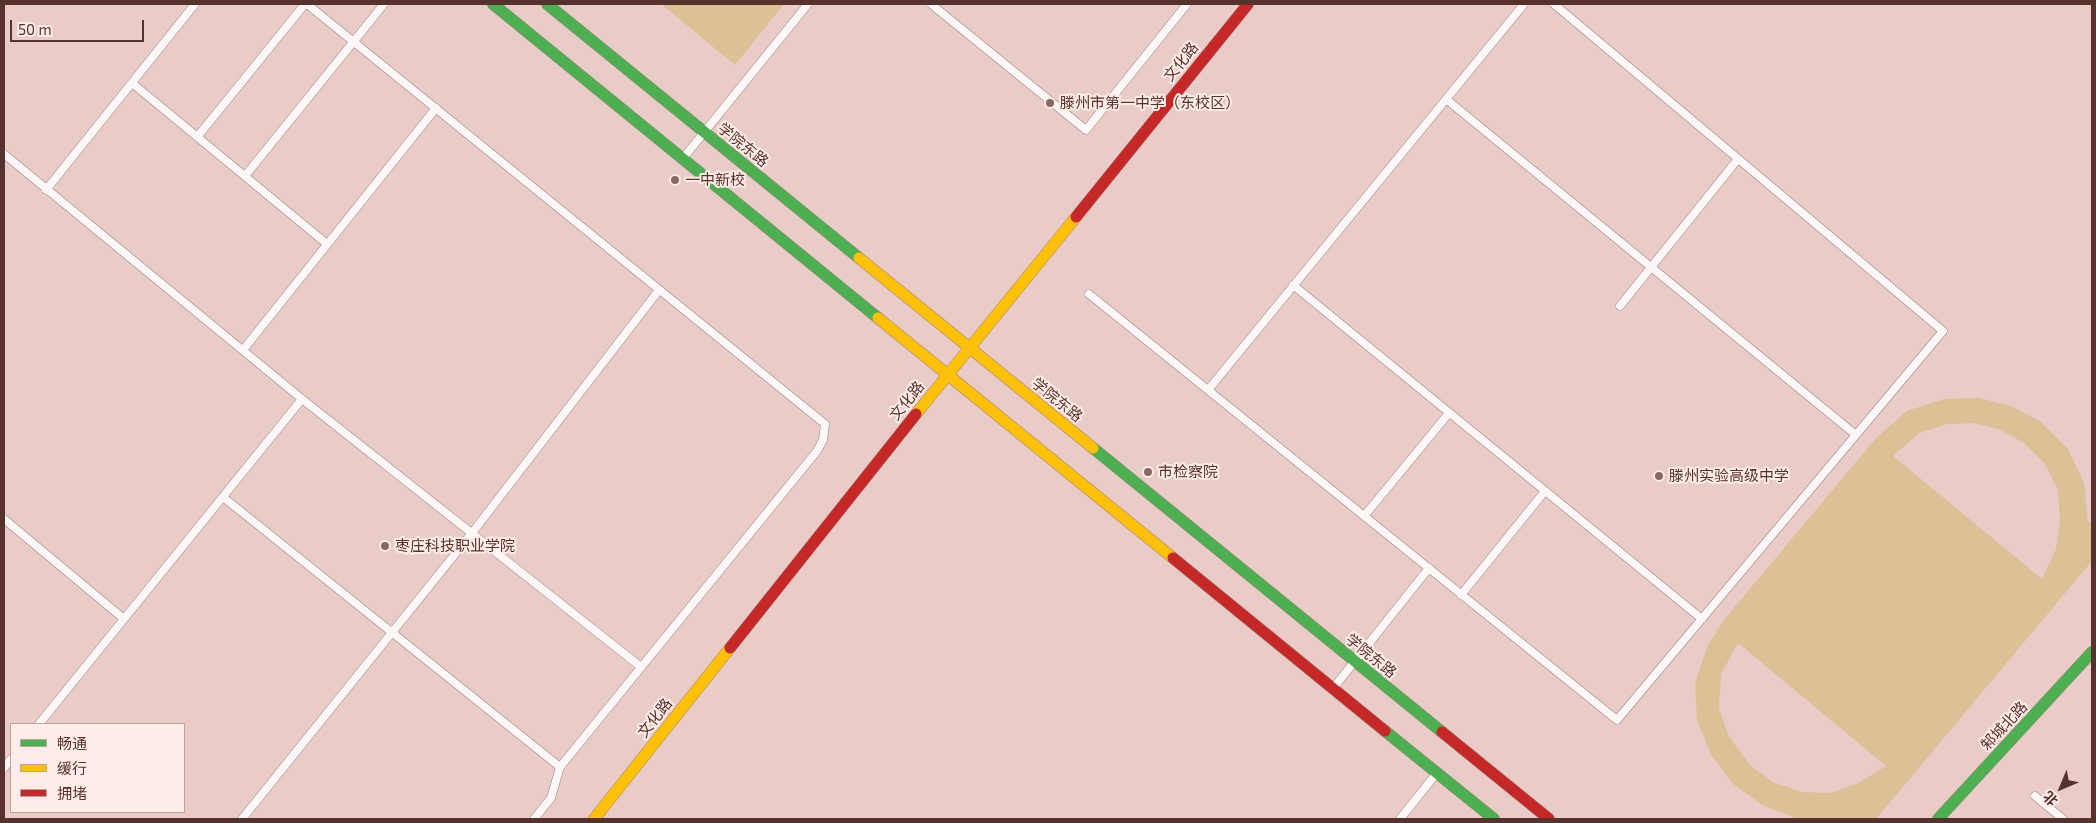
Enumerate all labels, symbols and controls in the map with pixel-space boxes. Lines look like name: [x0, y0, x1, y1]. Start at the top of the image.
scale bar: [12, 10, 146, 42]
text: 50 m: [18, 20, 52, 38]
street label: 文化路: [1160, 39, 1202, 85]
place label: 滕州市第一中学（东校区）: [1060, 94, 1240, 112]
marker: 滕州市第一中学（东校区）: [1044, 97, 1056, 109]
street label: 学院东路: [714, 119, 772, 171]
place label: 一中新校: [685, 171, 745, 189]
marker: 一中新校: [669, 174, 681, 186]
street label: 学院东路: [1028, 374, 1086, 426]
street label: 文化路: [886, 378, 928, 424]
place label: 市检察院: [1158, 463, 1218, 481]
marker: 市检察院: [1142, 466, 1154, 478]
place label: 滕州实验高级中学: [1669, 467, 1789, 485]
marker: 滕州实验高级中学: [1653, 470, 1665, 482]
place label: 枣庄科技职业学院: [395, 537, 515, 555]
marker: 枣庄科技职业学院: [379, 540, 391, 552]
street label: 学院东路: [1342, 630, 1400, 682]
street label: 文化路: [634, 695, 676, 741]
street label: 邾城北路: [1977, 698, 2031, 754]
legend: [10, 723, 185, 813]
text: 畅通: [57, 734, 87, 752]
text: 缓行: [57, 759, 87, 777]
north arrow: [2036, 763, 2086, 813]
text: 拥堵: [57, 784, 87, 802]
text: 北: [2039, 788, 2061, 810]

